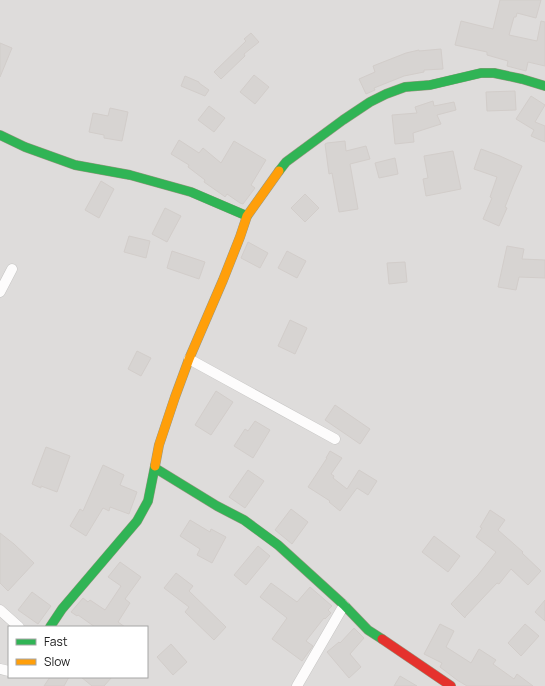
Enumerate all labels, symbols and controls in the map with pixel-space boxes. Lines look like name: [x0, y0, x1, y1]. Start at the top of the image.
legend: [8, 626, 148, 678]
text: Fast: [44, 633, 68, 650]
text: Slow: [44, 653, 70, 670]

